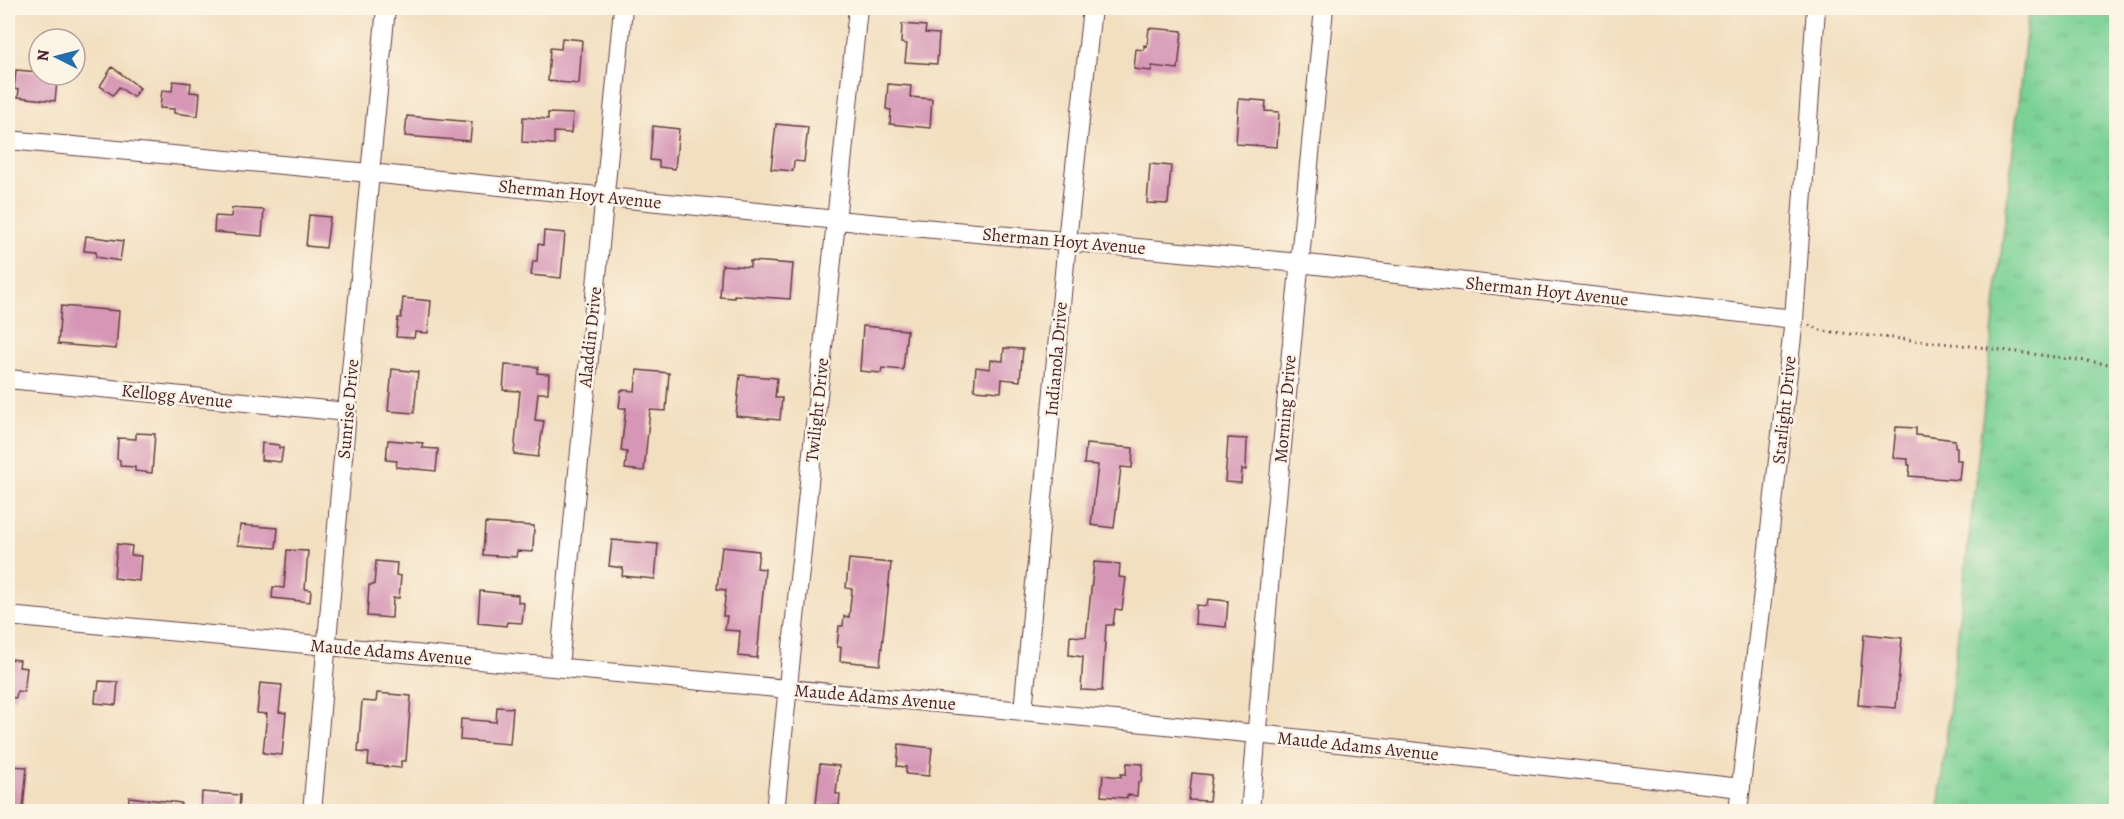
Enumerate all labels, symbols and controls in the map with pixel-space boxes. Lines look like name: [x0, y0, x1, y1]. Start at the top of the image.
north arrow: [27, 27, 87, 87]
text: N: [32, 48, 55, 62]
street label: Sherman Hoyt Avenue: [497, 174, 663, 214]
street label: Sherman Hoyt Avenue: [981, 222, 1147, 260]
street label: Sherman Hoyt Avenue: [1464, 271, 1630, 311]
street label: Aladdin Drive: [573, 285, 607, 390]
street label: Indianola Drive: [1039, 301, 1073, 417]
street label: Morning Drive: [1268, 354, 1302, 464]
street label: Starlight Drive: [1766, 355, 1802, 465]
street label: Twilight Drive: [800, 357, 834, 463]
street label: Sunrise Drive: [332, 358, 364, 460]
street label: Kellogg Avenue: [120, 378, 234, 414]
street label: Maude Adams Avenue: [309, 633, 473, 671]
street label: Maude Adams Avenue: [793, 678, 957, 716]
street label: Maude Adams Avenue: [1276, 726, 1440, 766]

